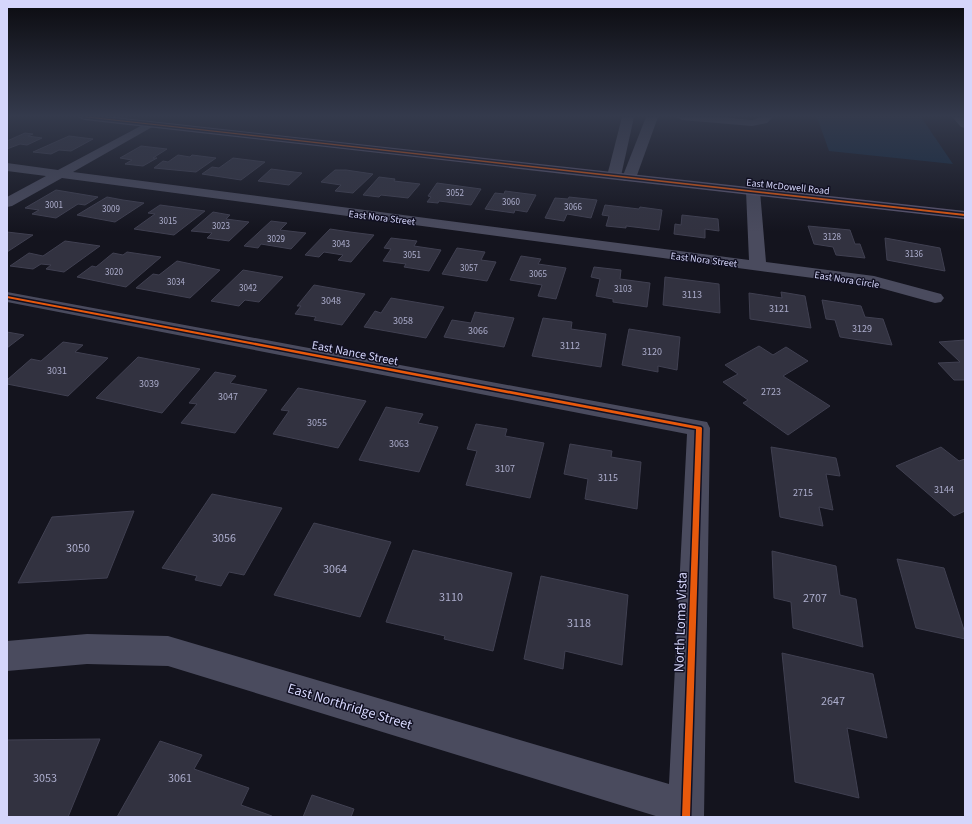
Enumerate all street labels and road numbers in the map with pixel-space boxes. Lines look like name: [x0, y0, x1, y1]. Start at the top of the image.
street label: East McDowell Road: [746, 176, 830, 198]
street label: East Nora Street: [348, 207, 417, 229]
street label: East Nora Street: [670, 249, 739, 271]
street label: East Nora Circle: [813, 268, 880, 292]
street label: East Nance Street: [310, 337, 400, 370]
street label: North Loma Vista: [669, 572, 693, 672]
street label: East Northridge Street: [285, 679, 415, 735]

